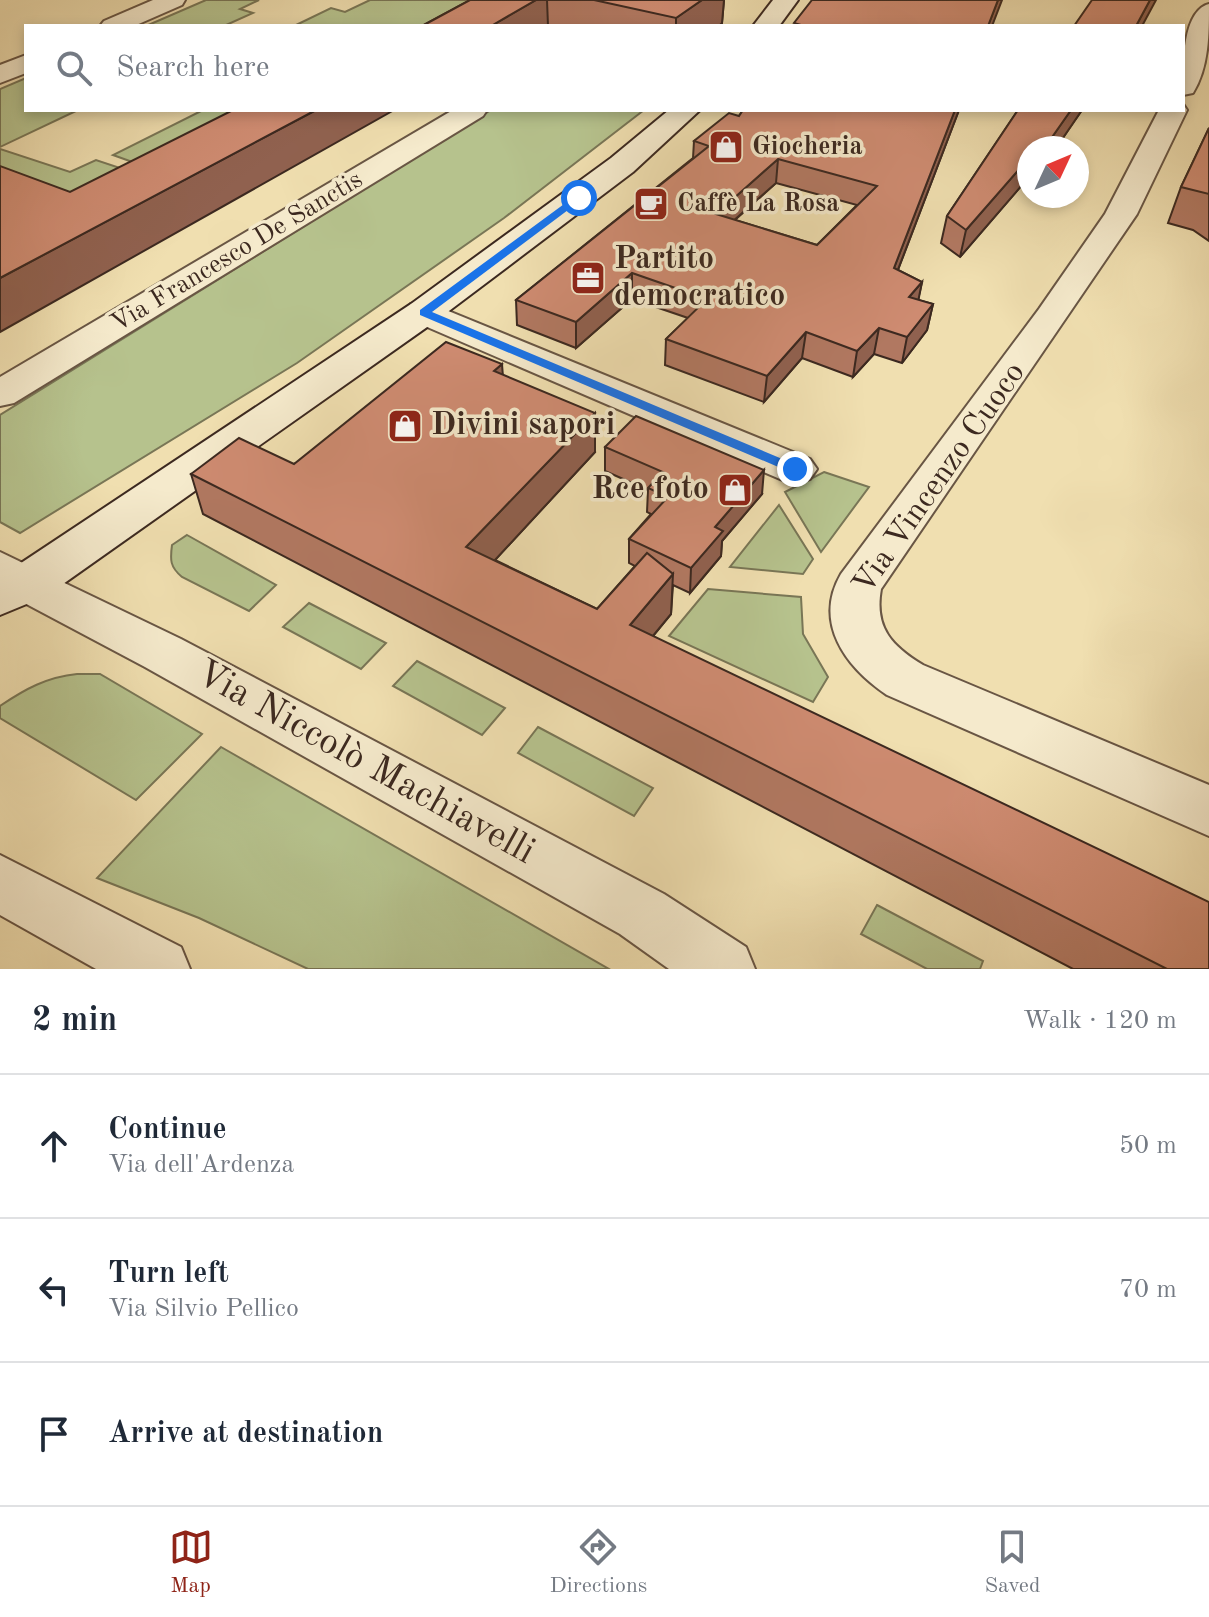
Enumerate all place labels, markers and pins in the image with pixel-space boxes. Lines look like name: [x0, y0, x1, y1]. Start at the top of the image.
shop icon: Giocheria: [707, 128, 745, 166]
place label: Giocheria: [752, 134, 863, 160]
cafe icon: Caffè La Rosa: [632, 185, 670, 223]
place label: Caffè La Rosa: [677, 191, 840, 217]
place label: Partito democratico: [614, 244, 785, 313]
office icon: Partito democratico: [569, 259, 607, 297]
shop icon: Divini sapori: [386, 407, 424, 445]
place label: Divini sapori: [431, 410, 615, 442]
shop icon: Rce foto: [716, 471, 754, 509]
place label: Rce foto: [591, 474, 709, 506]

